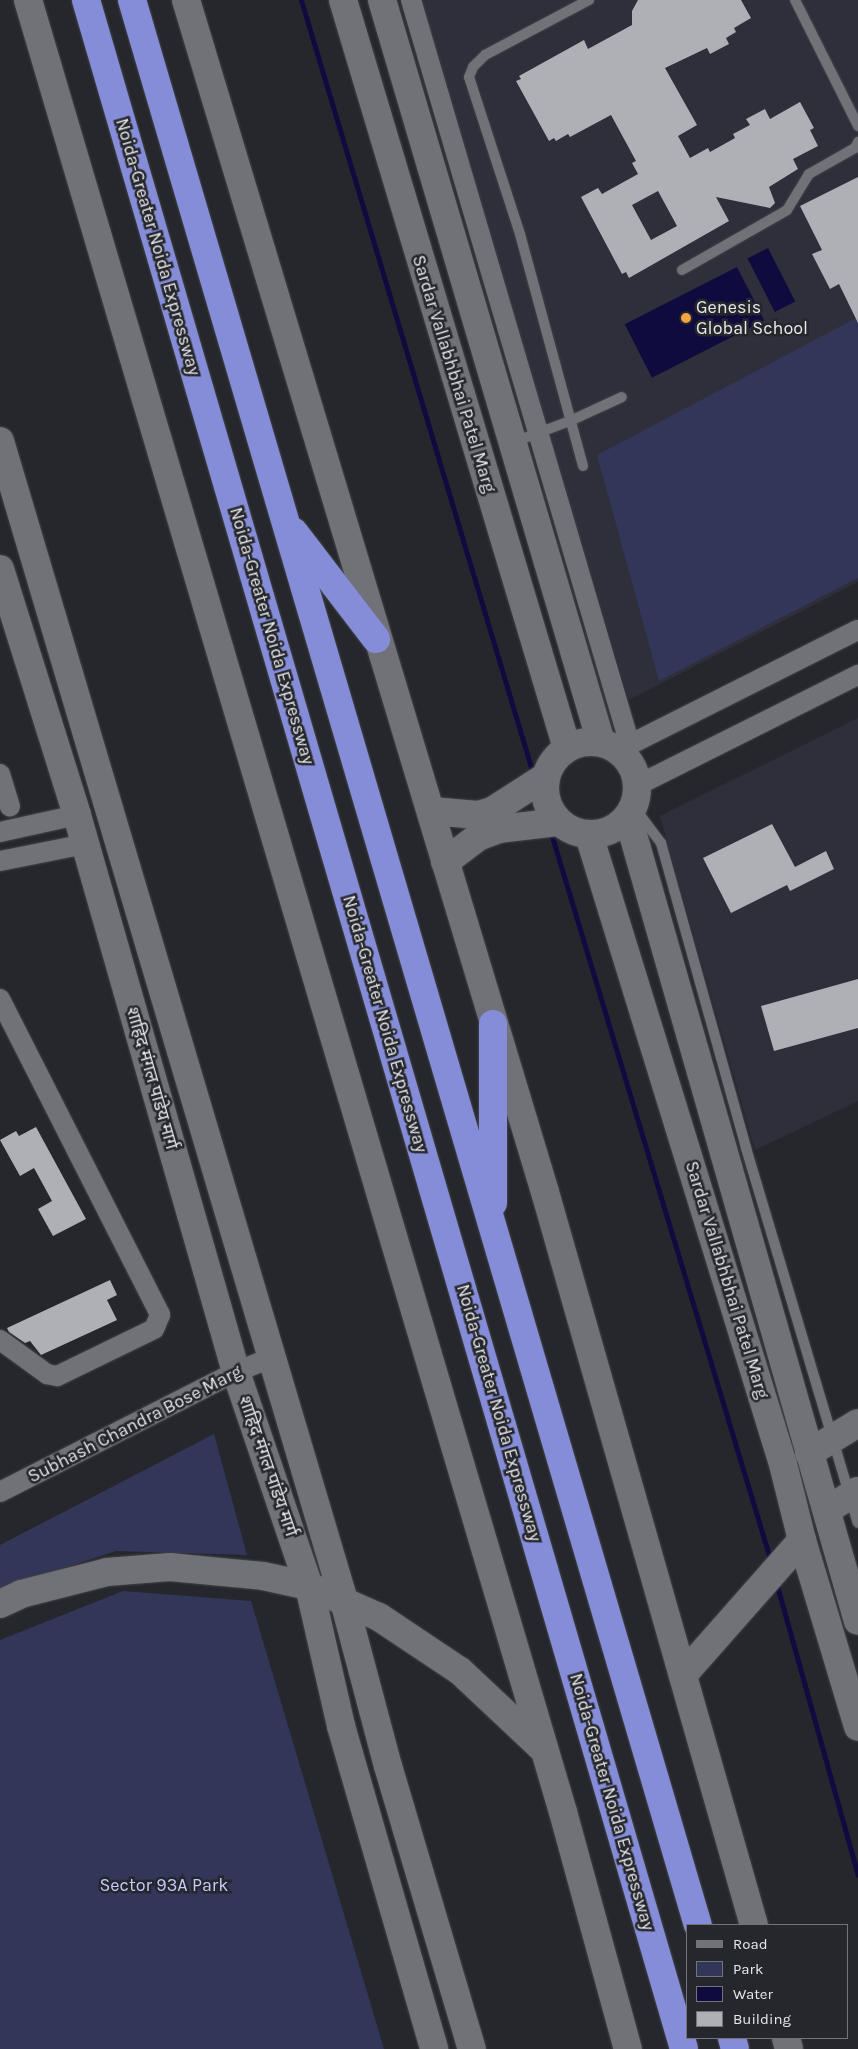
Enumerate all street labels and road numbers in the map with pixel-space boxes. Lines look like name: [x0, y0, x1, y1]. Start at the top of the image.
street label: Noida-Greater Noida Expressway: [111, 116, 205, 378]
street label: Sardar Vallabhbhai Patel Marg: [408, 253, 500, 495]
street label: Noida-Greater Noida Expressway: [225, 505, 319, 767]
street label: Noida-Greater Noida Expressway: [338, 893, 432, 1155]
street label: शाहिद मंगल पांडेय मार्ग: [121, 1004, 183, 1152]
street label: Sardar Vallabhbhai Patel Marg: [681, 1159, 773, 1401]
street label: Noida-Greater Noida Expressway: [452, 1282, 546, 1544]
street label: Subhash Chandra Bose Marg: [24, 1360, 246, 1488]
street label: शाहिद मंगल पांडेय मार्ग: [234, 1393, 302, 1539]
street label: Noida-Greater Noida Expressway: [565, 1671, 659, 1933]

